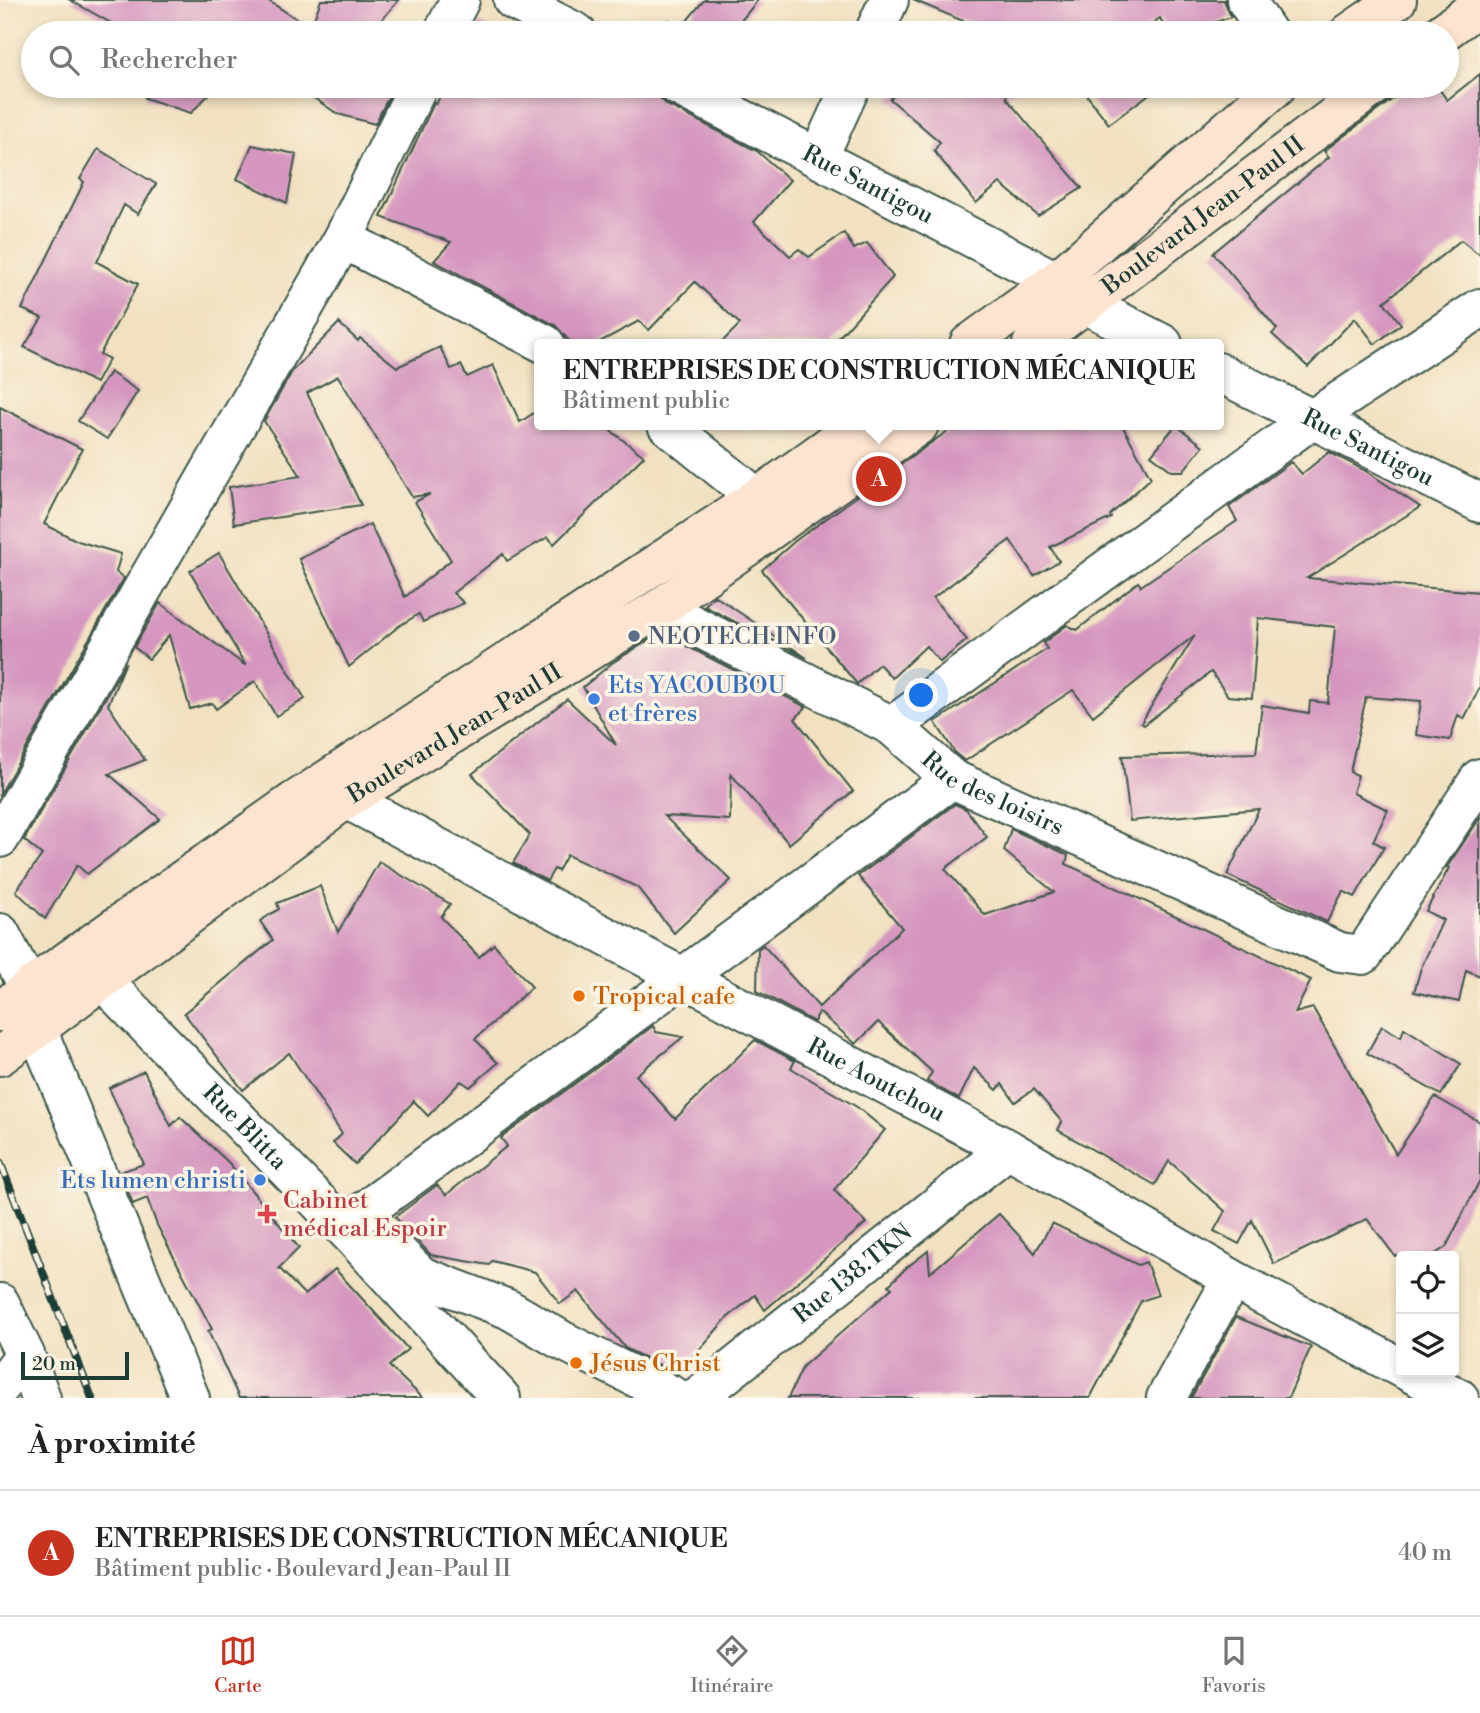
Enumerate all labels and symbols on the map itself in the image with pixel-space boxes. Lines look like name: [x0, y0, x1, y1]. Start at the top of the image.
street label: Boulevard Jean-Paul II: [1096, 130, 1311, 302]
street label: Rue Santigou: [797, 139, 939, 231]
street label: Rue Santigou: [1297, 402, 1439, 494]
pin: A: [856, 453, 902, 505]
place label: NEOTECH INFO: [648, 622, 837, 652]
marker: NEOTECH INFO: [626, 628, 642, 644]
street label: Boulevard Jean-Paul II: [341, 657, 568, 811]
place label: Ets YACOUBOU et frères: [608, 671, 785, 729]
your location: [904, 678, 938, 712]
marker: Ets YACOUBOU et frères: [586, 691, 602, 707]
street label: Rue des loisirs: [915, 745, 1068, 843]
place label: Tropical cafe: [593, 982, 735, 1012]
marker: Tropical cafe: [571, 988, 587, 1004]
street label: Rue Aoutchou: [802, 1032, 950, 1129]
street label: Rue Blitta: [196, 1078, 294, 1177]
place label: Ets lumen christi: [60, 1166, 246, 1196]
marker: Ets lumen christi: [252, 1172, 268, 1188]
place label: Cabinet médical Espoir: [283, 1186, 447, 1244]
marker: Cabinet médical Espoir: [257, 1204, 277, 1224]
street label: Rue 138.TKN: [788, 1217, 918, 1330]
scale bar: [21, 1349, 130, 1381]
place label: Jésus Christ: [589, 1349, 721, 1379]
marker: Jésus Christ: [568, 1355, 584, 1371]

